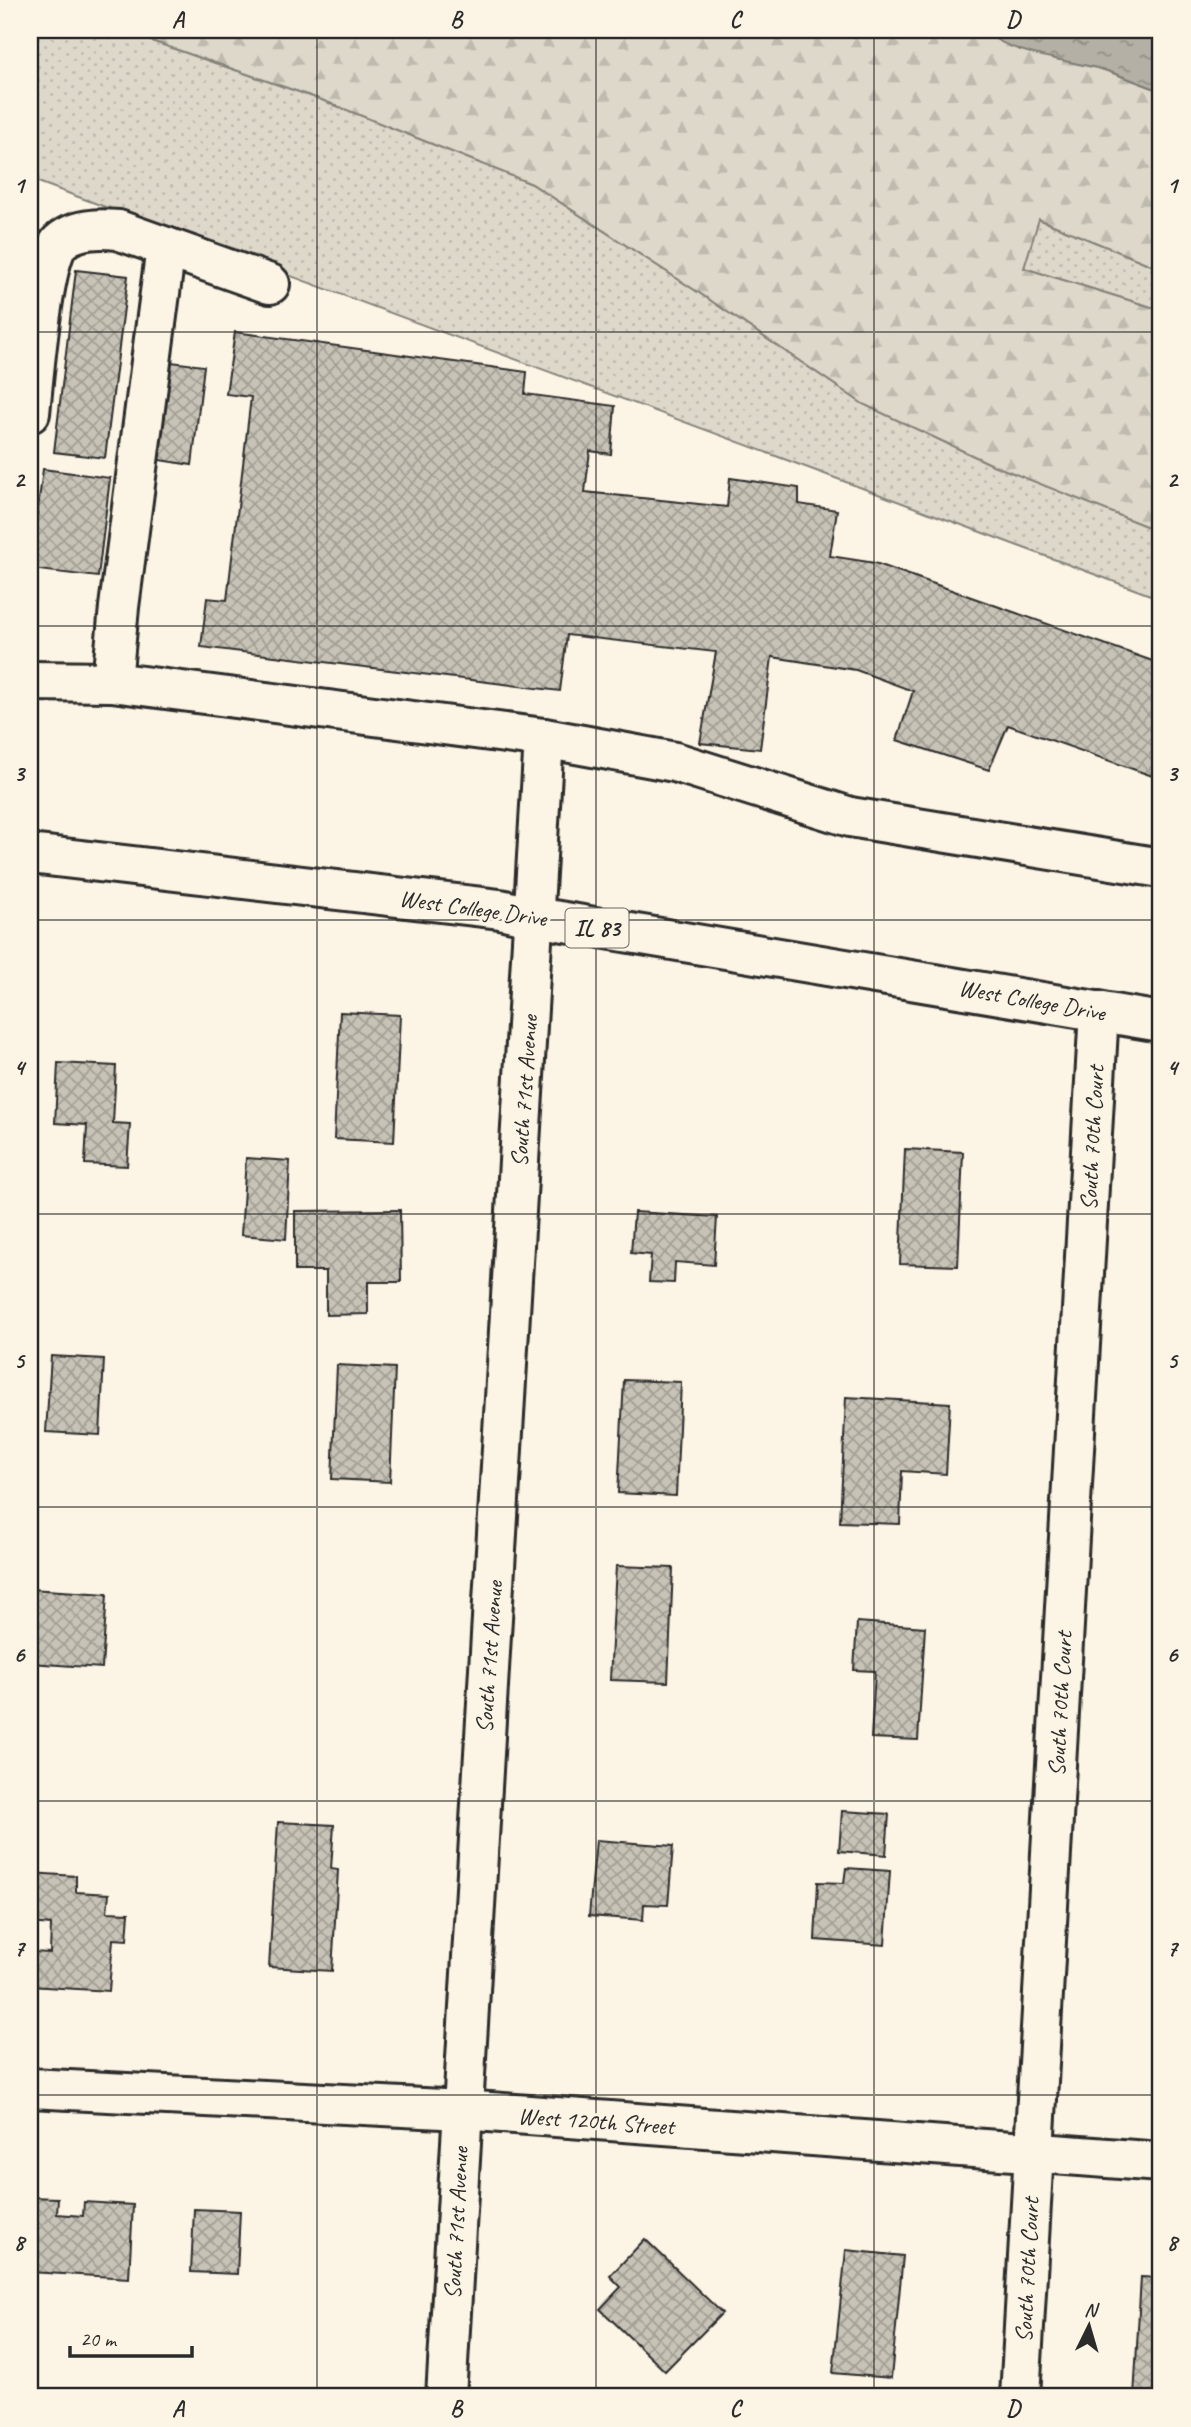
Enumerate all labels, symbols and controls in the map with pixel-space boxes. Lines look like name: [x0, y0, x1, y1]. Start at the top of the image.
text: A: [172, 5, 186, 34]
text: B: [450, 5, 464, 34]
text: C: [730, 5, 744, 34]
text: D: [1006, 5, 1022, 34]
text: 1: [14, 171, 27, 200]
text: 1: [1167, 171, 1180, 200]
text: 2: [14, 465, 27, 494]
text: 2: [1167, 465, 1180, 494]
text: 3: [14, 759, 27, 788]
text: 3: [1167, 759, 1180, 788]
street label: West College Drive: [398, 883, 551, 933]
road number: IL 83: [566, 909, 628, 948]
street label: West College Drive: [956, 972, 1110, 1028]
street label: South 71st Avenue: [504, 1012, 544, 1168]
text: 4: [14, 1053, 27, 1082]
text: 4: [1167, 1053, 1180, 1082]
street label: South 70th Court: [1073, 1063, 1111, 1211]
text: 5: [14, 1346, 26, 1375]
text: 5: [1167, 1346, 1179, 1375]
street label: South 71st Avenue: [469, 1578, 509, 1734]
street label: South 70th Court: [1041, 1629, 1079, 1777]
text: 6: [14, 1640, 27, 1669]
text: 6: [1167, 1640, 1180, 1669]
text: 7: [14, 1934, 27, 1963]
text: 7: [1167, 1934, 1180, 1963]
street label: West 120th Street: [517, 2101, 677, 2142]
street label: South 71st Avenue: [437, 2144, 475, 2300]
street label: South 70th Court: [1008, 2195, 1046, 2343]
text: 8: [14, 2228, 27, 2257]
text: 8: [1167, 2228, 1180, 2257]
north arrow: [1054, 2290, 1124, 2360]
text: N: [1083, 2298, 1101, 2323]
scale bar: [70, 2315, 192, 2359]
text: 20 m: [80, 2326, 118, 2352]
text: A: [172, 2394, 186, 2423]
text: B: [450, 2394, 464, 2423]
text: C: [730, 2394, 744, 2423]
text: D: [1006, 2394, 1022, 2423]

